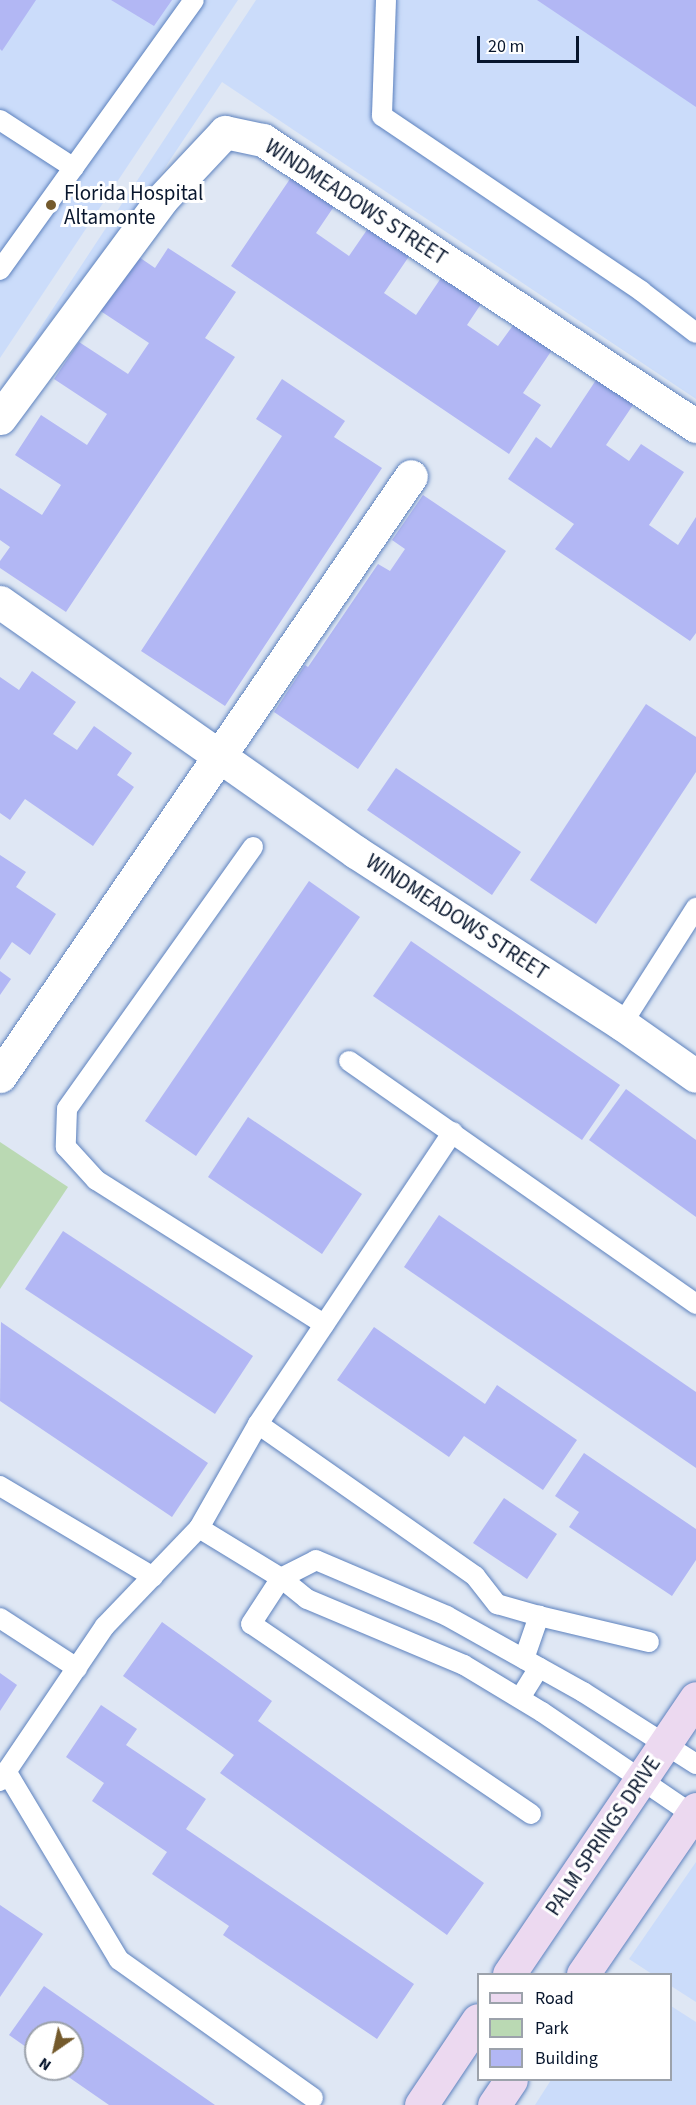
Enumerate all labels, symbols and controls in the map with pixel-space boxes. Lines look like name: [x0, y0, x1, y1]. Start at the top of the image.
scale bar: [480, 24, 582, 62]
text: 20 m: [488, 34, 524, 59]
street label: WINDMEADOWS STREET: [260, 134, 452, 270]
place label: Florida Hospital Altamonte: [64, 180, 203, 230]
marker: Florida Hospital Altamonte: [42, 196, 60, 214]
street label: WINDMEADOWS STREET: [361, 849, 553, 985]
street label: PALM SPRINGS DRIVE: [540, 1752, 666, 1920]
legend: [477, 1973, 672, 2081]
text: Road: [535, 1986, 574, 2011]
text: Park: [535, 2016, 569, 2041]
north arrow: [24, 2021, 84, 2081]
text: Building: [535, 2046, 598, 2071]
text: N: [34, 2052, 56, 2076]

